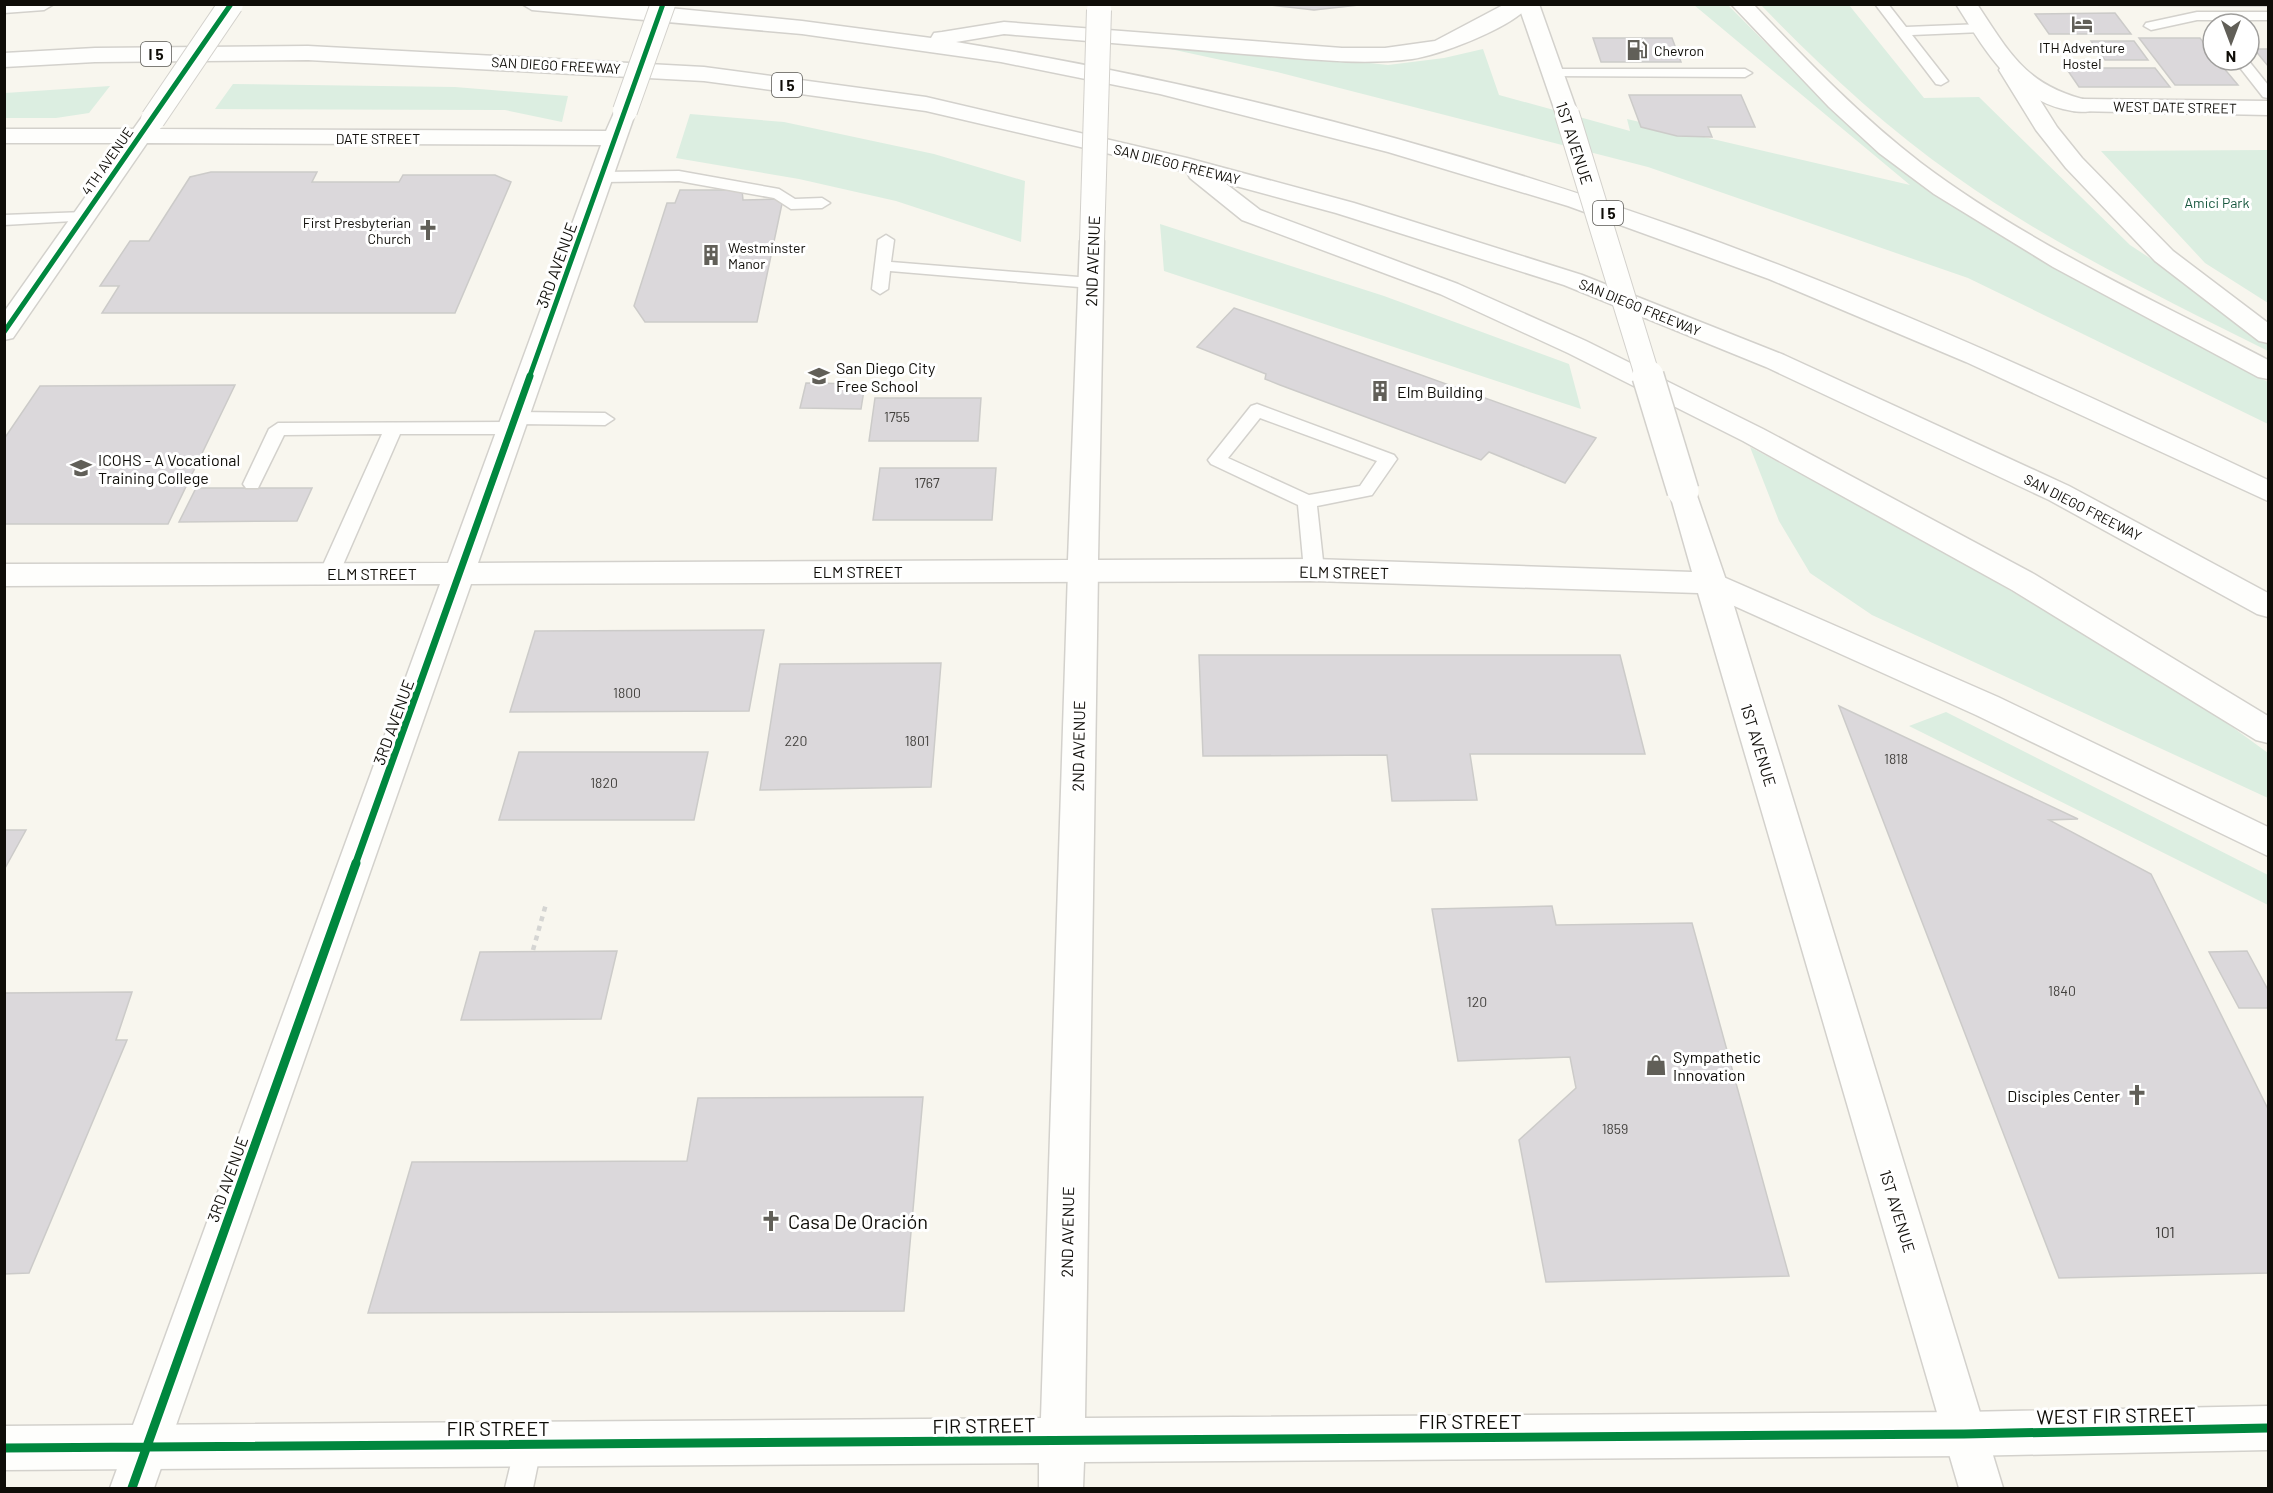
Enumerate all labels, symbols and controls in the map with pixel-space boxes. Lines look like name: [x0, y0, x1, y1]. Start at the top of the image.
hotel icon: ITH Adventure Hostel: [2070, 12, 2094, 36]
north arrow: [2201, 12, 2261, 72]
fuel station icon: Chevron: [1625, 38, 1649, 62]
place label: ITH Adventure Hostel: [2039, 39, 2125, 72]
road number: I 5: [141, 42, 171, 66]
place label: Chevron: [1654, 42, 1704, 59]
text: N: [2226, 48, 2236, 67]
street label: SAN DIEGO FREEWAY: [491, 53, 621, 77]
road number: I 5: [772, 73, 802, 97]
street label: WEST DATE STREET: [2113, 97, 2237, 117]
street label: 1ST AVENUE: [1553, 99, 1597, 187]
street label: 4TH AVENUE: [77, 124, 137, 198]
street label: DATE STREET: [336, 130, 420, 147]
street label: SAN DIEGO FREEWAY: [1112, 140, 1242, 188]
park label: Amici Park: [2185, 194, 2249, 211]
road number: I 5: [1593, 201, 1623, 225]
place label: First Presbyterian Church: [303, 214, 411, 247]
street label: 2ND AVENUE: [1081, 215, 1103, 307]
church icon: First Presbyterian Church: [416, 218, 440, 242]
street label: 3RD AVENUE: [532, 220, 580, 310]
place label: Westminster Manor: [728, 239, 806, 272]
building icon: Westminster Manor: [699, 243, 723, 267]
street label: SAN DIEGO FREEWAY: [1577, 275, 1703, 339]
place label: San Diego City Free School: [836, 358, 936, 395]
school or university icon: San Diego City Free School: [807, 364, 831, 388]
building icon: Elm Building: [1368, 379, 1392, 403]
place label: Elm Building: [1397, 382, 1483, 401]
house number: 1755: [884, 408, 910, 425]
place label: ICOHS - A Vocational Training College: [98, 450, 240, 487]
school or university icon: ICOHS - A Vocational Training College: [69, 456, 93, 480]
street label: SAN DIEGO FREEWAY: [2021, 470, 2145, 544]
house number: 1767: [914, 474, 940, 491]
street label: ELM STREET: [813, 562, 903, 581]
street label: ELM STREET: [1299, 562, 1389, 582]
street label: ELM STREET: [327, 564, 417, 583]
street label: 3RD AVENUE: [369, 677, 417, 767]
house number: 1800: [613, 684, 641, 701]
street label: 2ND AVENUE: [1068, 700, 1088, 792]
street label: 1ST AVENUE: [1737, 701, 1781, 789]
house number: 220: [785, 732, 807, 749]
house number: 1801: [905, 732, 929, 749]
house number: 1818: [1884, 750, 1908, 767]
house number: 1820: [590, 774, 618, 791]
house number: 1840: [2048, 982, 2076, 999]
house number: 120: [1467, 993, 1487, 1010]
place label: Sympathetic Innovation: [1673, 1047, 1761, 1084]
shop icon: Sympathetic Innovation: [1644, 1053, 1668, 1077]
church icon: Disciples Center: [2125, 1083, 2149, 1107]
place label: Disciples Center: [2007, 1086, 2120, 1105]
house number: 1859: [1602, 1120, 1628, 1137]
street label: 3RD AVENUE: [203, 1134, 251, 1224]
street label: 1ST AVENUE: [1876, 1167, 1920, 1255]
street label: 2ND AVENUE: [1057, 1186, 1077, 1278]
church icon: Casa De Oración: [759, 1209, 783, 1233]
place label: Casa De Oración: [788, 1209, 928, 1233]
house number: 101: [2155, 1222, 2175, 1241]
street label: WEST FIR STREET: [2036, 1402, 2196, 1428]
street label: FIR STREET: [1418, 1409, 1522, 1433]
street label: FIR STREET: [932, 1412, 1036, 1438]
street label: FIR STREET: [446, 1416, 550, 1440]

